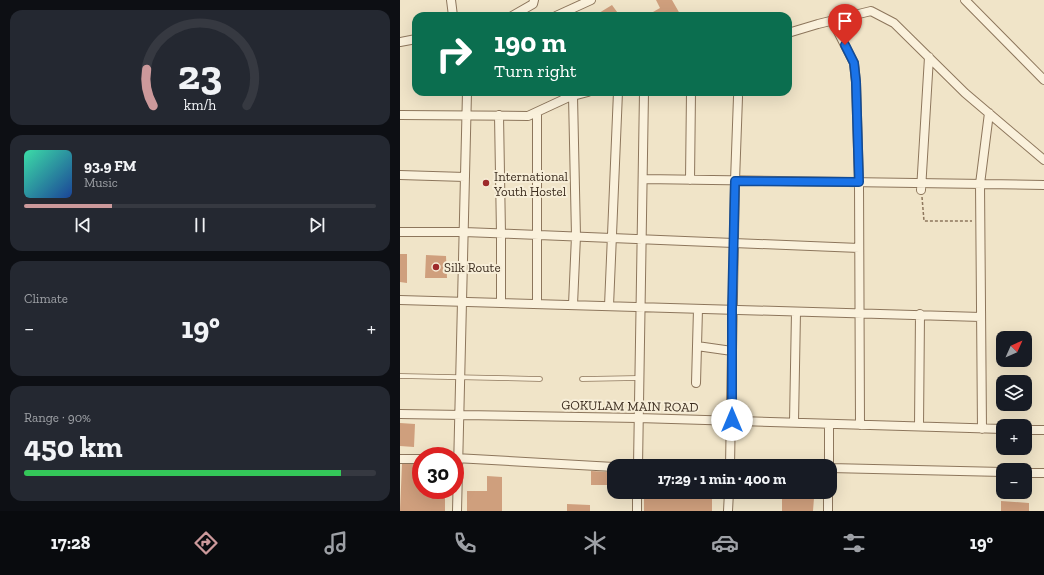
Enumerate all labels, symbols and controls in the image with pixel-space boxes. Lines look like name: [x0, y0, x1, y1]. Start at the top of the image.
pin: [828, 4, 862, 45]
icon: arrive: [834, 10, 856, 32]
text: 190 m: [494, 26, 566, 59]
icon: right: [428, 28, 480, 80]
text: 23: [178, 49, 222, 99]
text: Turn right: [494, 60, 576, 82]
text: km/h: [184, 96, 216, 113]
text: 93.9 FM: [84, 157, 136, 175]
place label: International Youth Hostel: [493, 169, 569, 199]
text: Music: [84, 175, 118, 190]
marker: International Youth Hostel: [481, 178, 491, 188]
icon: previous: [72, 214, 94, 236]
icon: pause: [189, 214, 211, 236]
icon: next: [306, 214, 328, 236]
place label: Silk Route: [444, 260, 501, 275]
marker: Silk Route: [431, 262, 441, 272]
text: Climate: [24, 291, 68, 306]
text: 19°: [181, 310, 220, 346]
text: −: [24, 315, 34, 342]
text: +: [367, 315, 376, 342]
north arrow: [996, 331, 1032, 367]
map controls: [996, 331, 1032, 499]
button: layers: [996, 375, 1032, 411]
street label: GOKULAM MAIN ROAD: [561, 397, 699, 415]
position arrow: [711, 399, 753, 441]
text: Range · 90%: [24, 410, 91, 425]
button: +: [996, 419, 1032, 455]
text: 450 km: [24, 429, 123, 465]
speed limit sign: 30: [412, 447, 464, 499]
button: −: [996, 463, 1032, 499]
text: 17:29 · 1 min · 400 m: [658, 470, 786, 488]
icon: directions: [192, 529, 220, 557]
icon: music: [322, 529, 350, 557]
icon: phone: [451, 529, 479, 557]
icon: climate: [581, 529, 609, 557]
icon: car: [711, 529, 739, 557]
icon: filters: [840, 529, 868, 557]
text: 17:28: [51, 532, 90, 554]
text: 19°: [970, 532, 993, 554]

